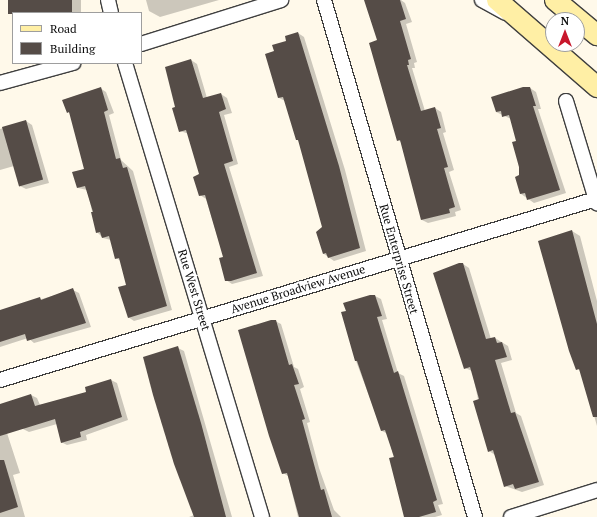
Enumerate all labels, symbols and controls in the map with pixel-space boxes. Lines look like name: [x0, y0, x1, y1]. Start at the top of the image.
legend: [12, 12, 142, 64]
north arrow: [545, 12, 585, 52]
text: N: [561, 14, 569, 28]
text: Road: [50, 21, 77, 36]
text: Building: [50, 41, 95, 56]
street label: Rue Enterprise Street: [376, 202, 422, 316]
street label: Rue West Street: [175, 247, 213, 333]
street label: Avenue Broadview Avenue: [229, 262, 367, 316]

